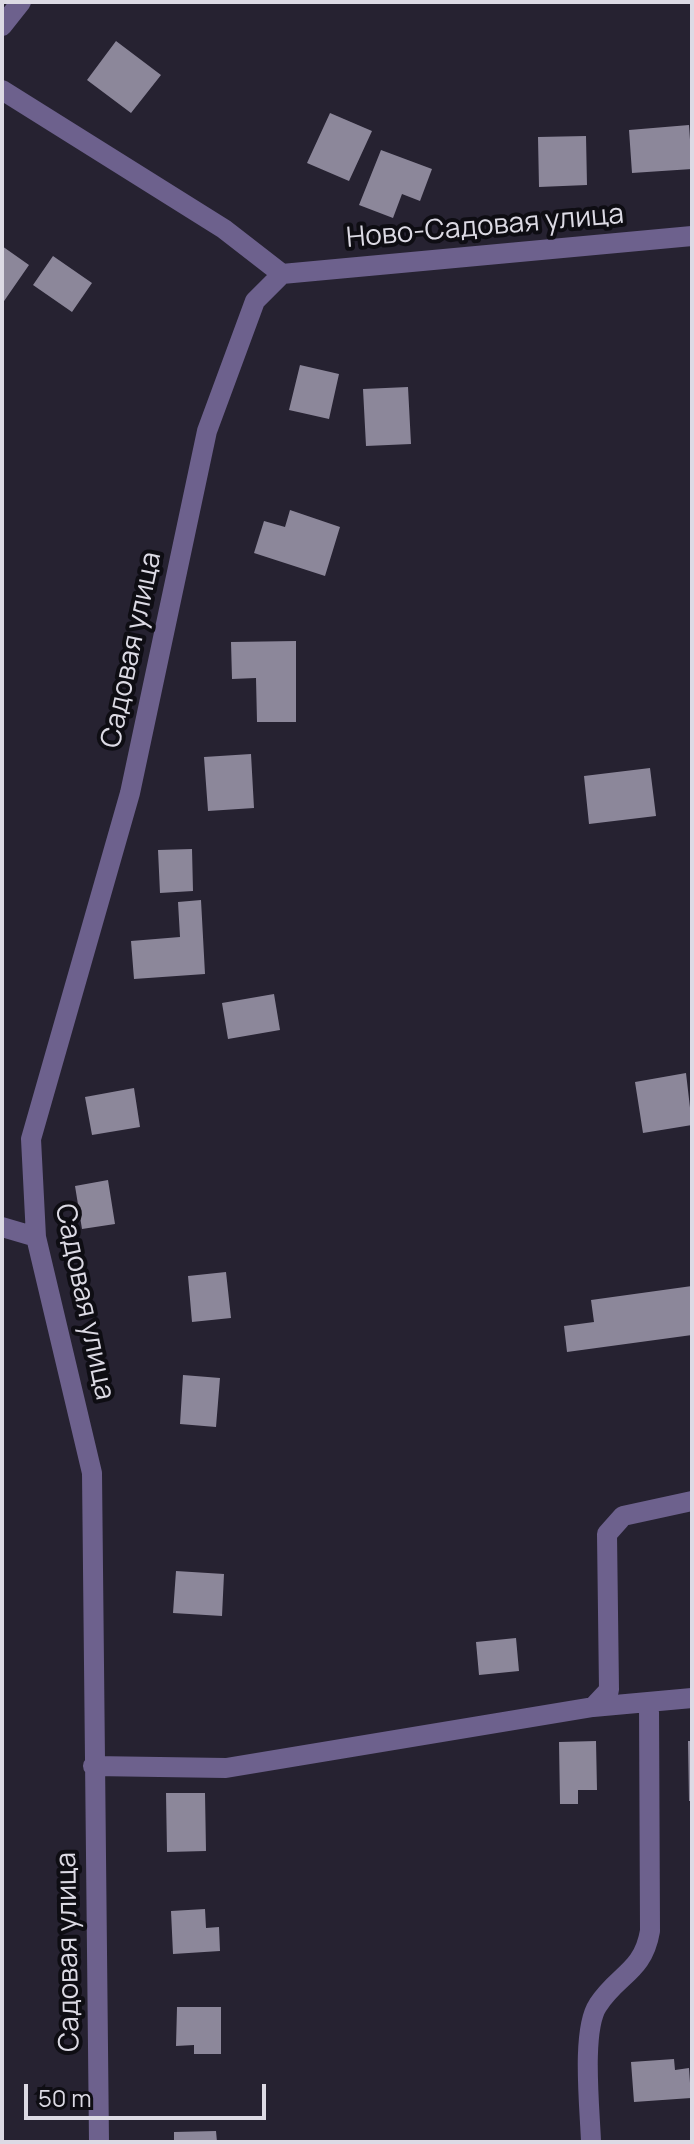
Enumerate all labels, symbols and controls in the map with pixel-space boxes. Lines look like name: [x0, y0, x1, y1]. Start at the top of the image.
street label: Ново-Садовая улица: [345, 198, 625, 256]
street label: Садовая улица: [95, 549, 169, 751]
street label: Садовая улица: [47, 1201, 121, 1403]
street label: Садовая улица: [50, 1852, 88, 2052]
scale bar: [28, 2068, 270, 2118]
text: 50 m: [38, 2081, 92, 2114]

